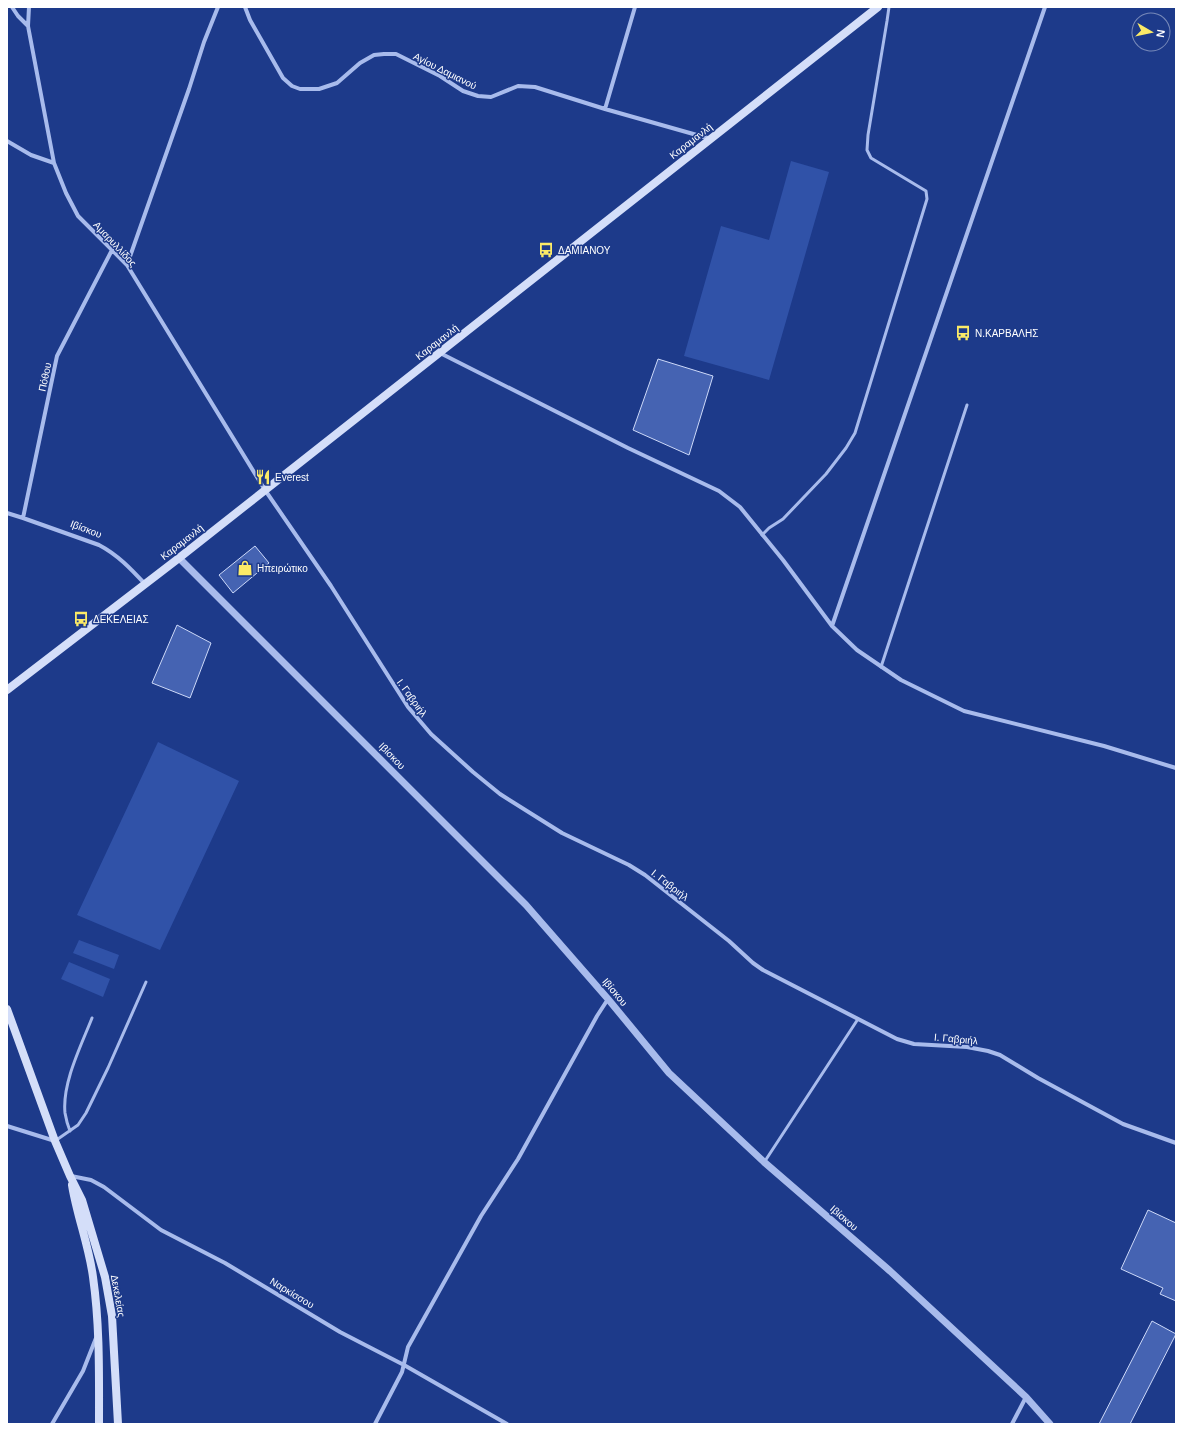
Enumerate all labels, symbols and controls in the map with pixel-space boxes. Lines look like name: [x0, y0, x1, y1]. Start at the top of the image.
north arrow: [1131, 12, 1171, 52]
text: N: [1154, 29, 1167, 38]
street label: Αγίου Δαμιανού: [412, 50, 478, 92]
street label: Καραμανλή: [668, 121, 714, 161]
street label: Αμαρυλλίδος: [91, 219, 139, 269]
bus stop icon: ΔΑΜΙΑΝΟΥ: [537, 241, 555, 259]
place label: ΔΑΜΙΑΝΟΥ: [558, 245, 611, 256]
street label: Καραμανλή: [414, 322, 460, 362]
bus stop icon: Ν.ΚΑΡΒΑΛΗΣ: [954, 324, 972, 342]
place label: Ν.ΚΑΡΒΑΛΗΣ: [975, 328, 1038, 339]
street label: Πόθου: [37, 361, 53, 393]
restaurant icon: Everest: [254, 468, 272, 486]
place label: Everest: [275, 472, 309, 483]
street label: Ιβίσκου: [69, 518, 103, 540]
street label: Καραμανλή: [159, 522, 205, 562]
shop icon: Ηπειρώτικο: [236, 559, 254, 577]
place label: Ηπειρώτικο: [257, 563, 308, 574]
bus stop icon: ΔΕΚΕΛΕΙΑΣ: [72, 610, 90, 628]
place label: ΔΕΚΕΛΕΙΑΣ: [93, 614, 149, 625]
street label: Ι. Γαβριήλ: [395, 677, 429, 719]
street label: Ιβίσκου: [377, 740, 407, 772]
street label: Ι. Γαβριήλ: [649, 867, 691, 903]
street label: Ιβίσκου: [600, 976, 630, 1008]
street label: Ι. Γαβριήλ: [934, 1032, 978, 1046]
street label: Ιβίσκου: [828, 1203, 860, 1233]
street label: Δεκελείας: [109, 1274, 127, 1318]
street label: Ναρκίσσου: [268, 1276, 316, 1310]

